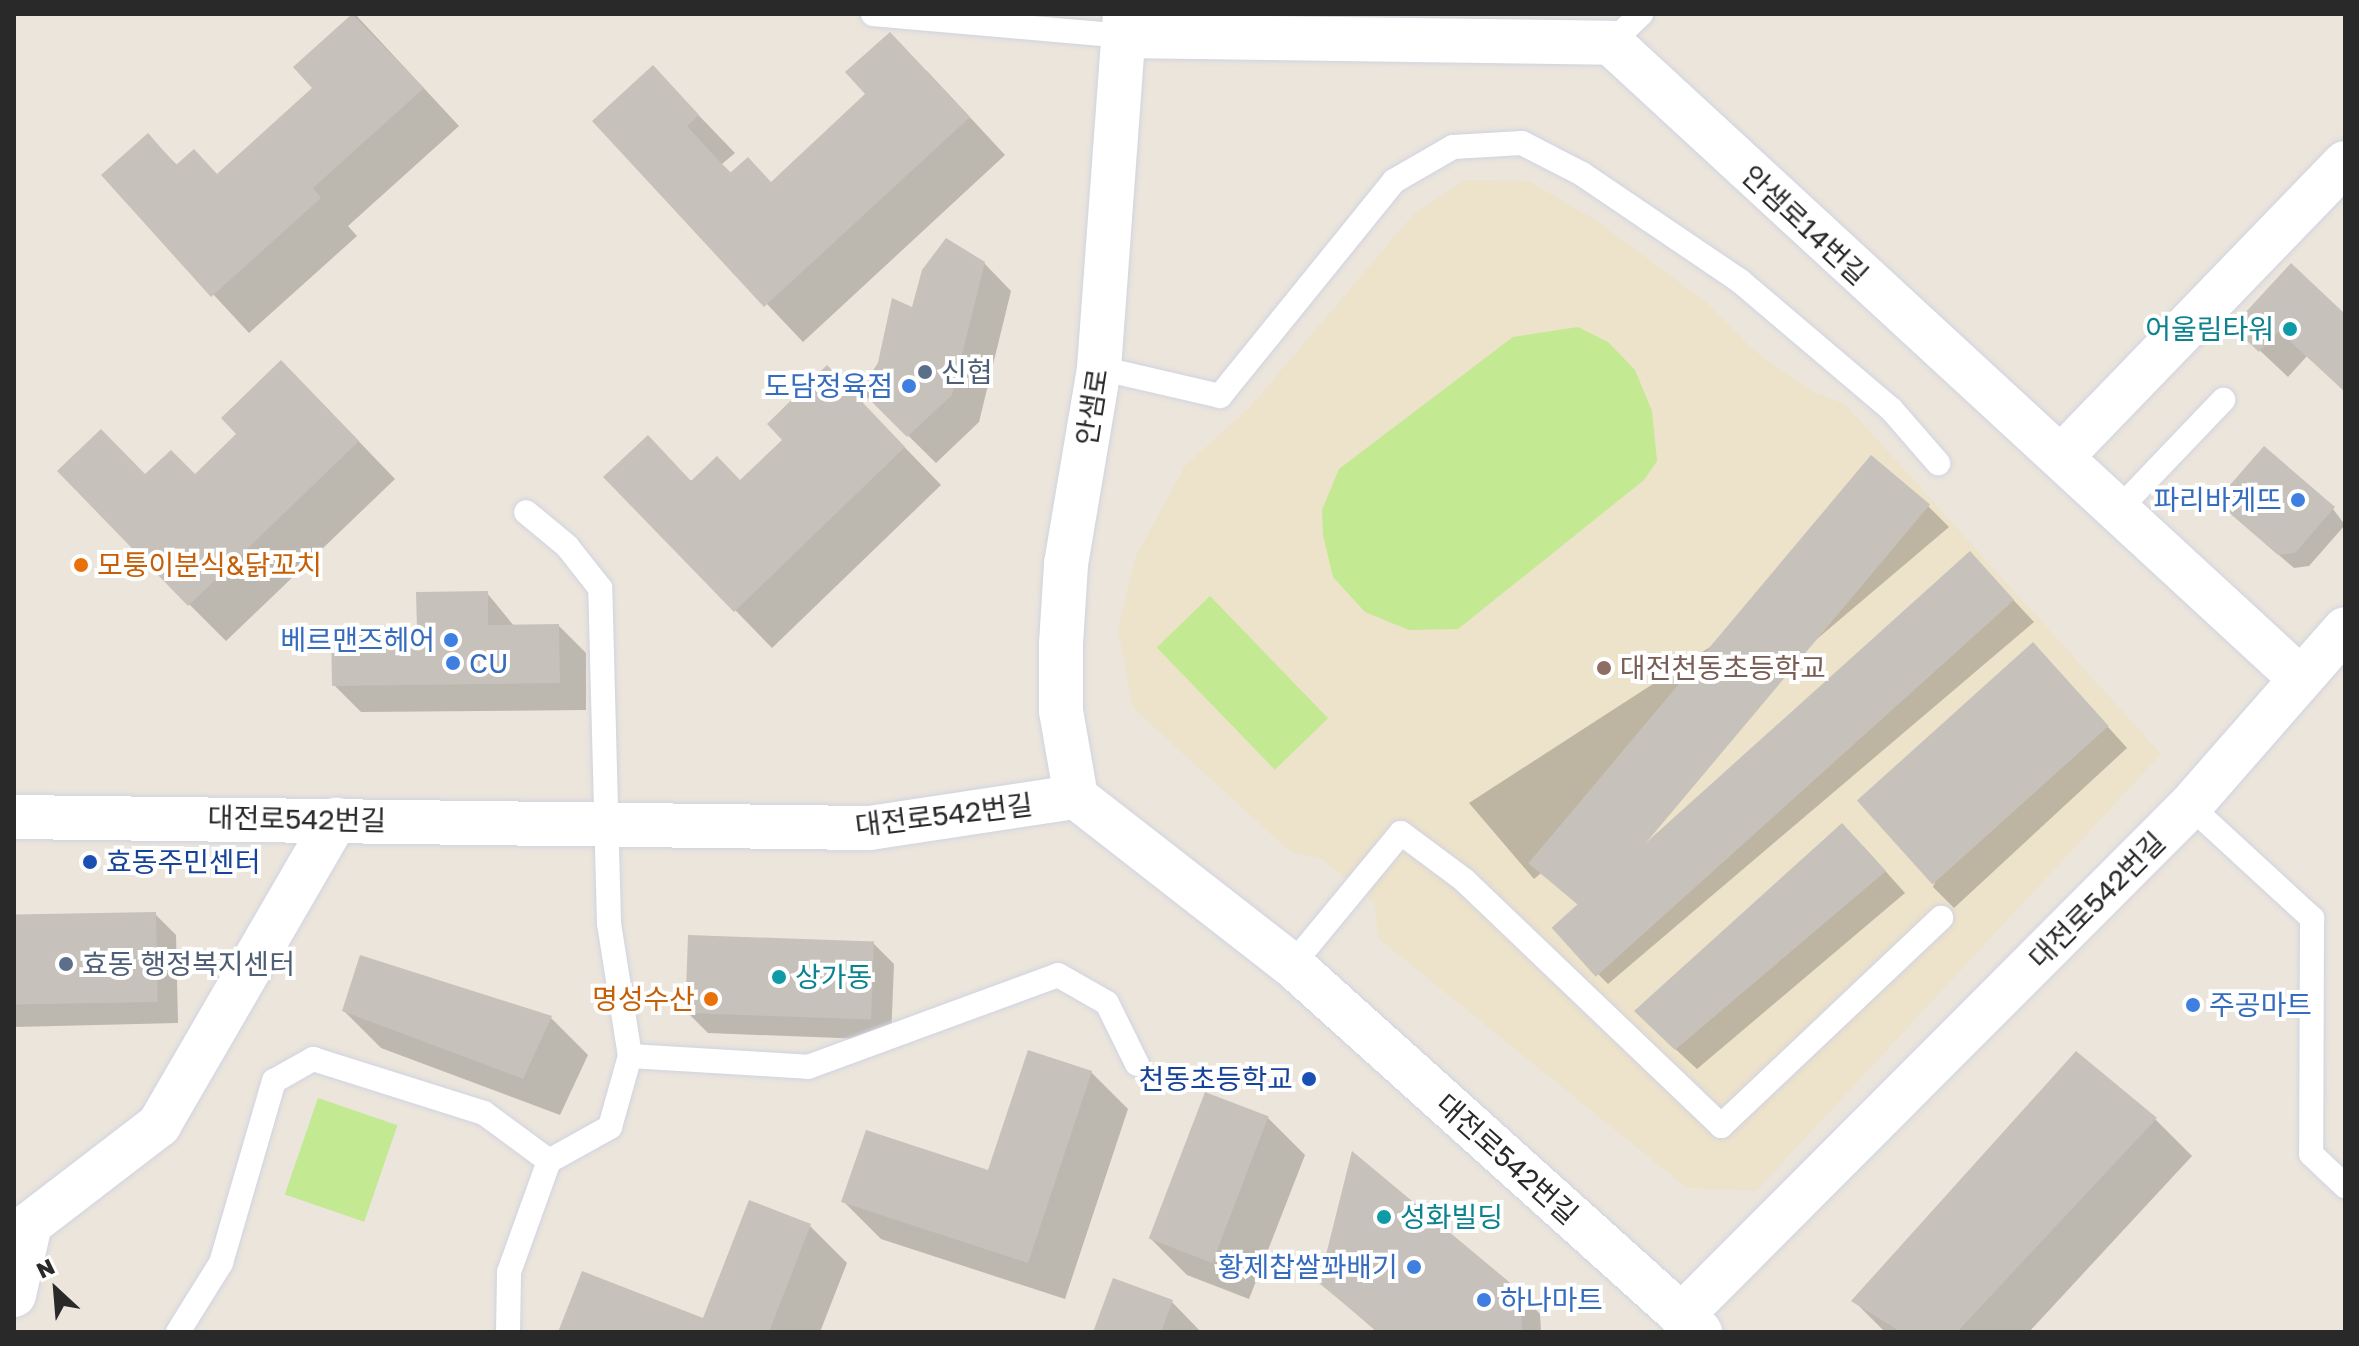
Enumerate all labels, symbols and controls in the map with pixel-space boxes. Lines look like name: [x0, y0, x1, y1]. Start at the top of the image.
street label: 안샘로14번길: [1735, 158, 1875, 292]
place label: 어울림타워: [2145, 312, 2274, 346]
marker: 어울림타워: [2281, 320, 2299, 338]
place label: 신협: [941, 355, 993, 389]
marker: 신협: [916, 363, 934, 381]
street label: 안샘로: [1069, 366, 1115, 448]
place label: 도담정육점: [764, 369, 893, 403]
marker: 도담정육점: [900, 377, 918, 395]
place label: 파리바게뜨: [2153, 483, 2282, 517]
marker: 파리바게뜨: [2289, 491, 2307, 509]
place label: 모퉁이분식&닭꼬치: [97, 548, 322, 582]
marker: 모퉁이분식&닭꼬치: [72, 556, 90, 574]
place label: 베르맨즈헤어: [280, 623, 435, 657]
marker: 베르맨즈헤어: [442, 631, 460, 649]
place label: CU: [469, 646, 508, 680]
place label: 대전천동초등학교: [1620, 651, 1826, 685]
marker: CU: [444, 654, 462, 672]
marker: 대전천동초등학교: [1595, 659, 1613, 677]
street label: 대전로542번길: [853, 787, 1035, 843]
street label: 대전로542번길: [208, 801, 386, 837]
street label: 대전로542번길: [2022, 825, 2172, 975]
place label: 효동주민센터: [106, 845, 261, 879]
marker: 효동주민센터: [81, 853, 99, 871]
place label: 효동 행정복지센터: [82, 947, 295, 981]
marker: 효동 행정복지센터: [57, 955, 75, 973]
place label: 상가동: [795, 960, 872, 994]
marker: 상가동: [770, 968, 788, 986]
place label: 명성수산: [592, 982, 695, 1016]
place label: 주공마트: [2209, 988, 2312, 1022]
marker: 명성수산: [702, 990, 720, 1008]
marker: 주공마트: [2184, 996, 2202, 1014]
place label: 천동초등학교: [1138, 1062, 1293, 1096]
marker: 천동초등학교: [1300, 1070, 1318, 1088]
street label: 대전로542번길: [1429, 1087, 1585, 1231]
place label: 성화빌딩: [1400, 1200, 1503, 1234]
marker: 성화빌딩: [1375, 1208, 1393, 1226]
north arrow: [16, 1250, 96, 1330]
place label: 황제찹쌀꽈배기: [1218, 1250, 1398, 1284]
text: N: [32, 1252, 59, 1284]
marker: 황제찹쌀꽈배기: [1405, 1258, 1423, 1276]
place label: 하나마트: [1500, 1283, 1603, 1317]
marker: 하나마트: [1475, 1291, 1493, 1309]

